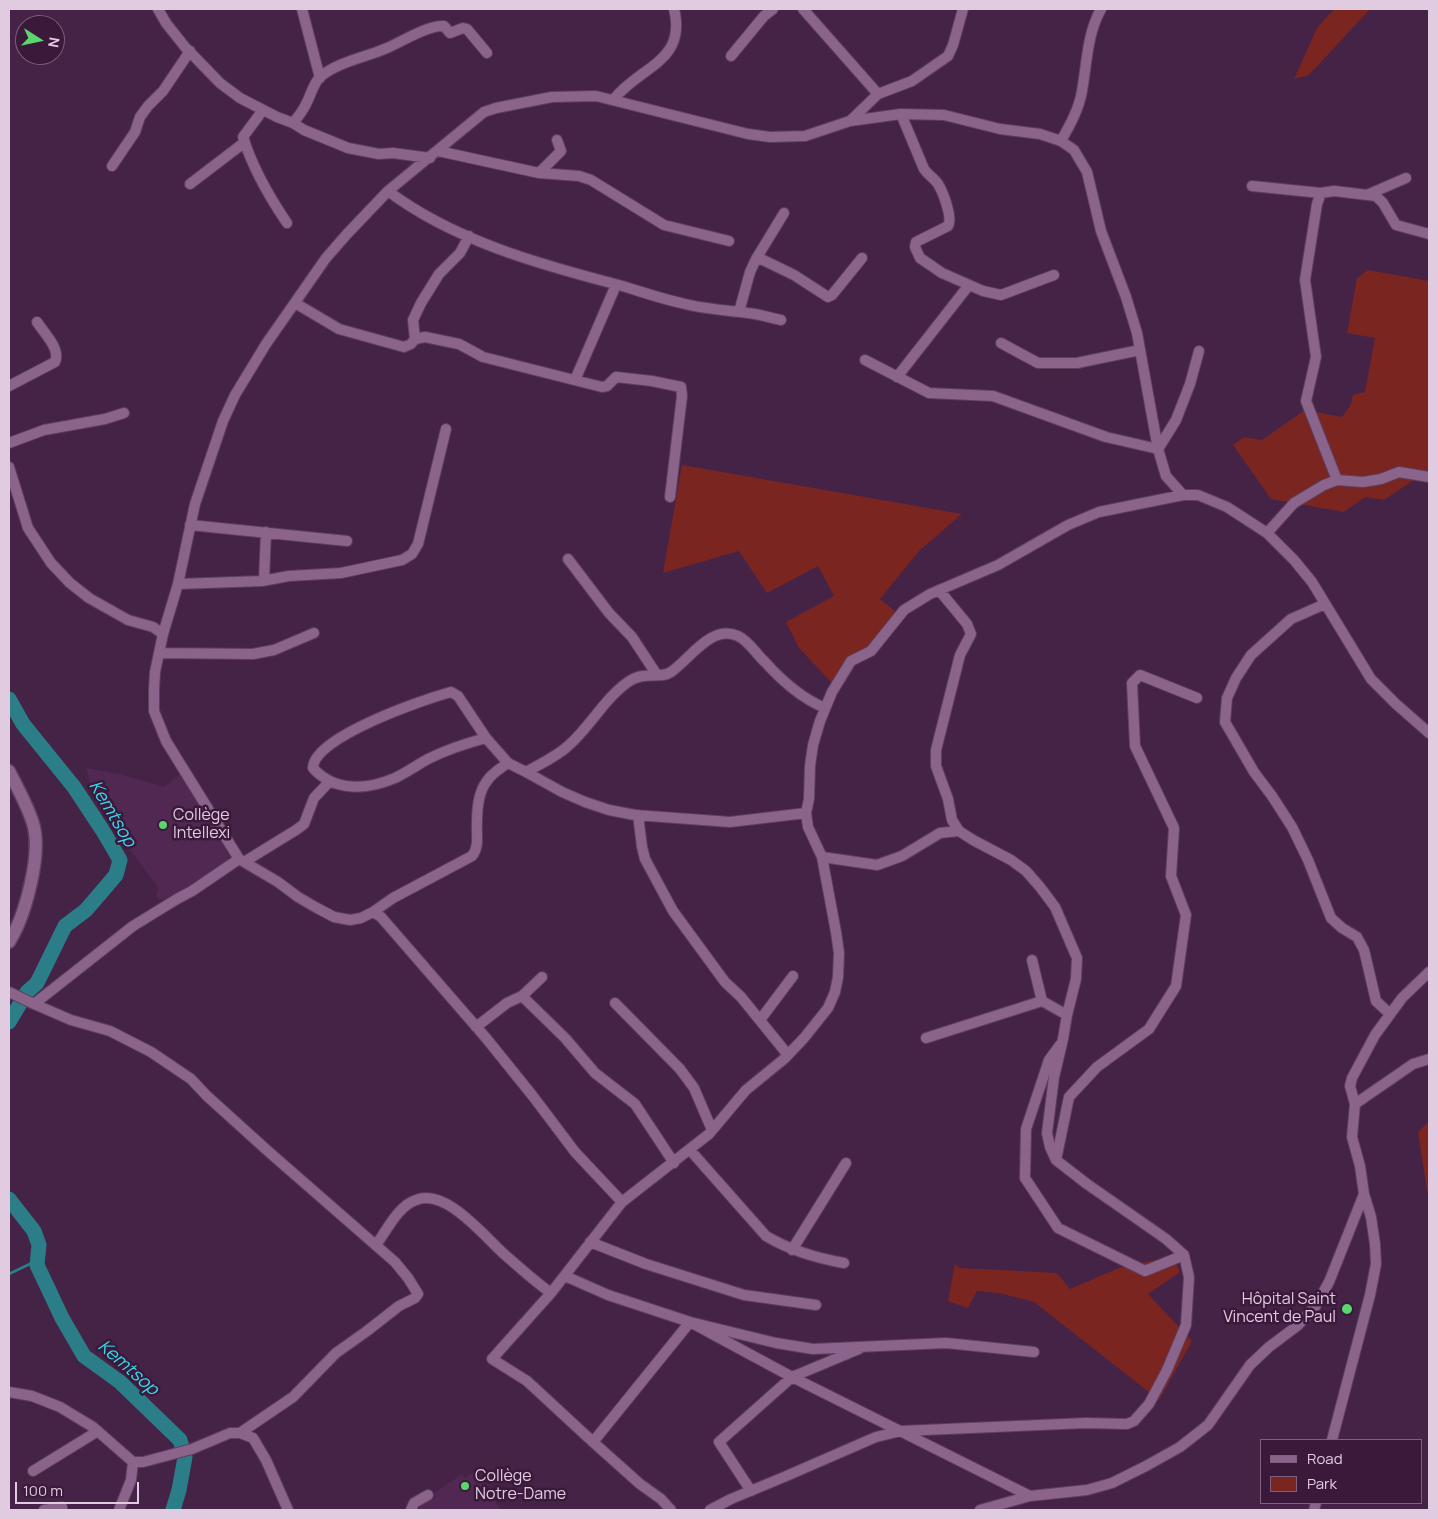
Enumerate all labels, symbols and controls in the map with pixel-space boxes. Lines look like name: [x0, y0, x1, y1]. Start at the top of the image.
north arrow: [15, 15, 65, 65]
text: N: [44, 36, 65, 49]
water label: Kemtsop: [84, 777, 140, 851]
place label: Collège Intellexi: [173, 806, 230, 844]
marker: Collège Intellexi: [157, 819, 169, 831]
place label: Hôpital Saint Vincent de Paul: [1223, 1290, 1336, 1328]
marker: Hôpital Saint Vincent de Paul: [1340, 1302, 1354, 1316]
water label: Kemtsop: [93, 1336, 163, 1400]
legend: [1260, 1439, 1423, 1504]
text: Road: [1307, 1448, 1343, 1469]
place label: Collège Notre-Dame: [475, 1467, 566, 1505]
scale bar: [18, 1472, 141, 1504]
text: Park: [1307, 1473, 1337, 1494]
text: 100 m: [23, 1480, 63, 1501]
marker: Collège Notre-Dame: [459, 1480, 471, 1492]

